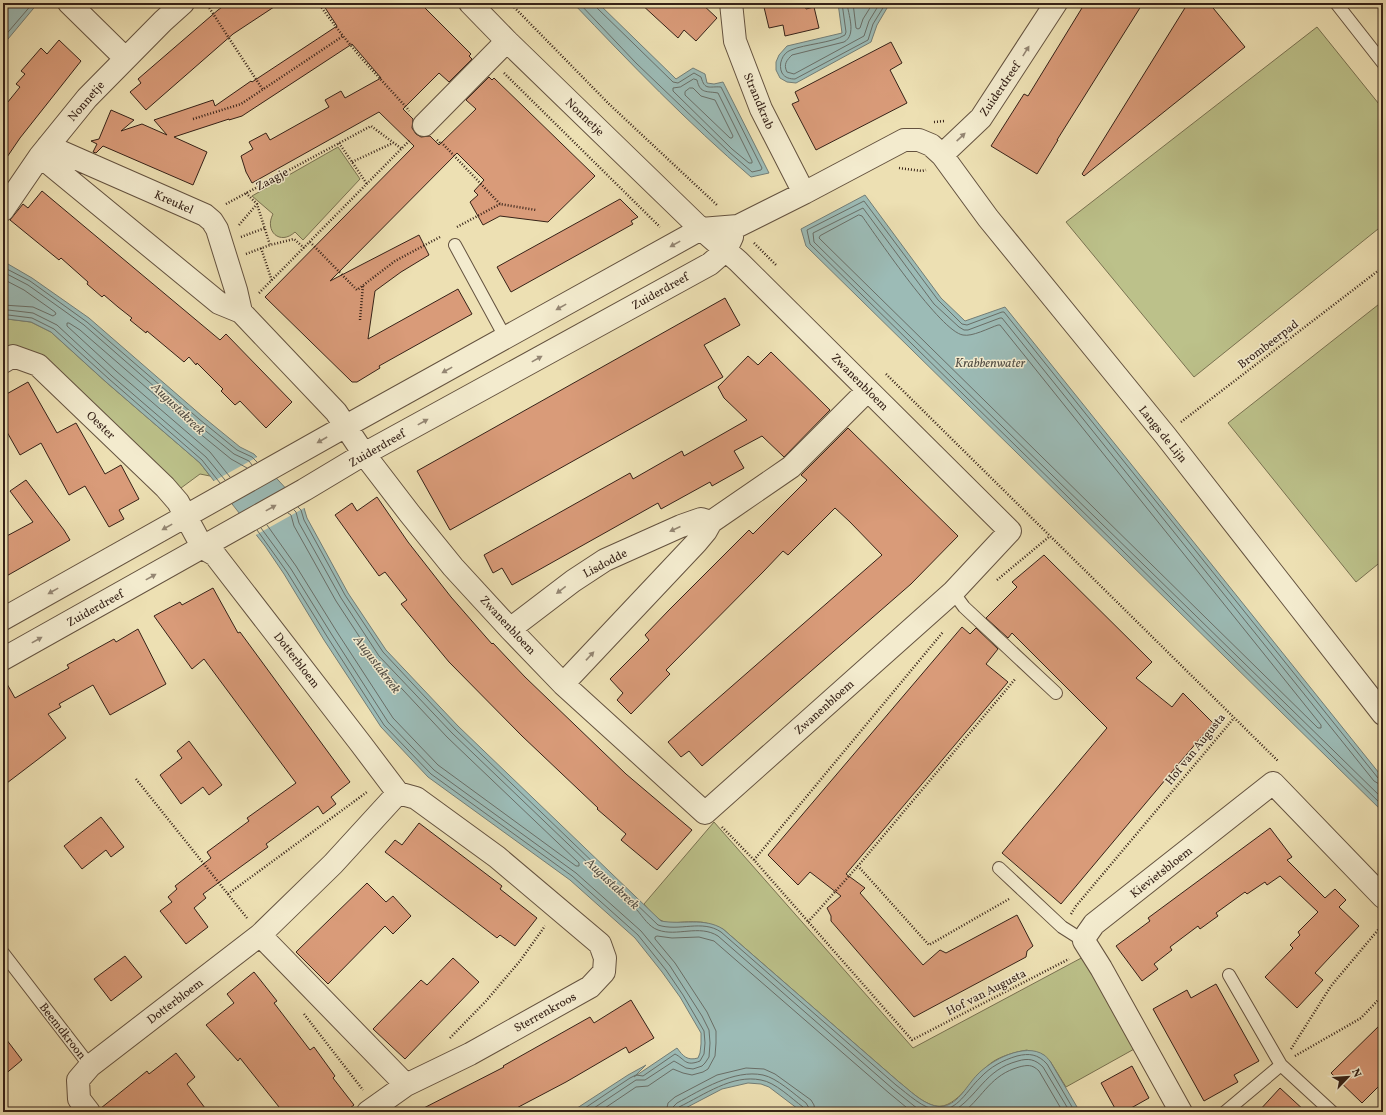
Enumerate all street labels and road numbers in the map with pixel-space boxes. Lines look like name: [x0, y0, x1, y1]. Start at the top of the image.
street label: Zuiderdreef: [977, 58, 1026, 120]
street label: Strandkrab: [739, 71, 777, 132]
street label: Nonnetje: [65, 78, 109, 125]
street label: Nonnetje: [561, 95, 608, 141]
street label: Zaagje: [253, 165, 292, 195]
street label: Kreukel: [151, 187, 196, 219]
street label: Zuiderdreef: [629, 269, 693, 314]
street label: Brombeerpad: [1235, 317, 1302, 373]
street label: Zwanenbloem: [827, 351, 892, 415]
street label: Langs de Lijn: [1134, 403, 1190, 467]
street label: Oester: [82, 408, 118, 443]
street label: Zuiderdreef: [346, 425, 410, 471]
street label: Lisdodde: [581, 545, 631, 582]
street label: Zuiderdreef: [64, 586, 128, 631]
street label: Zwanenbloem: [476, 593, 539, 659]
street label: Dotterbloem: [269, 629, 323, 692]
street label: Zwanenbloem: [791, 676, 858, 739]
street label: Hof van Augusta: [1162, 710, 1230, 789]
street label: Kievietsbloem: [1127, 843, 1196, 902]
street label: Hof van Augusta: [944, 966, 1029, 1020]
street label: Dotterbloem: [144, 975, 207, 1028]
street label: Sterrenkroos: [512, 989, 579, 1037]
street label: Beemdkroon: [35, 1000, 89, 1063]

